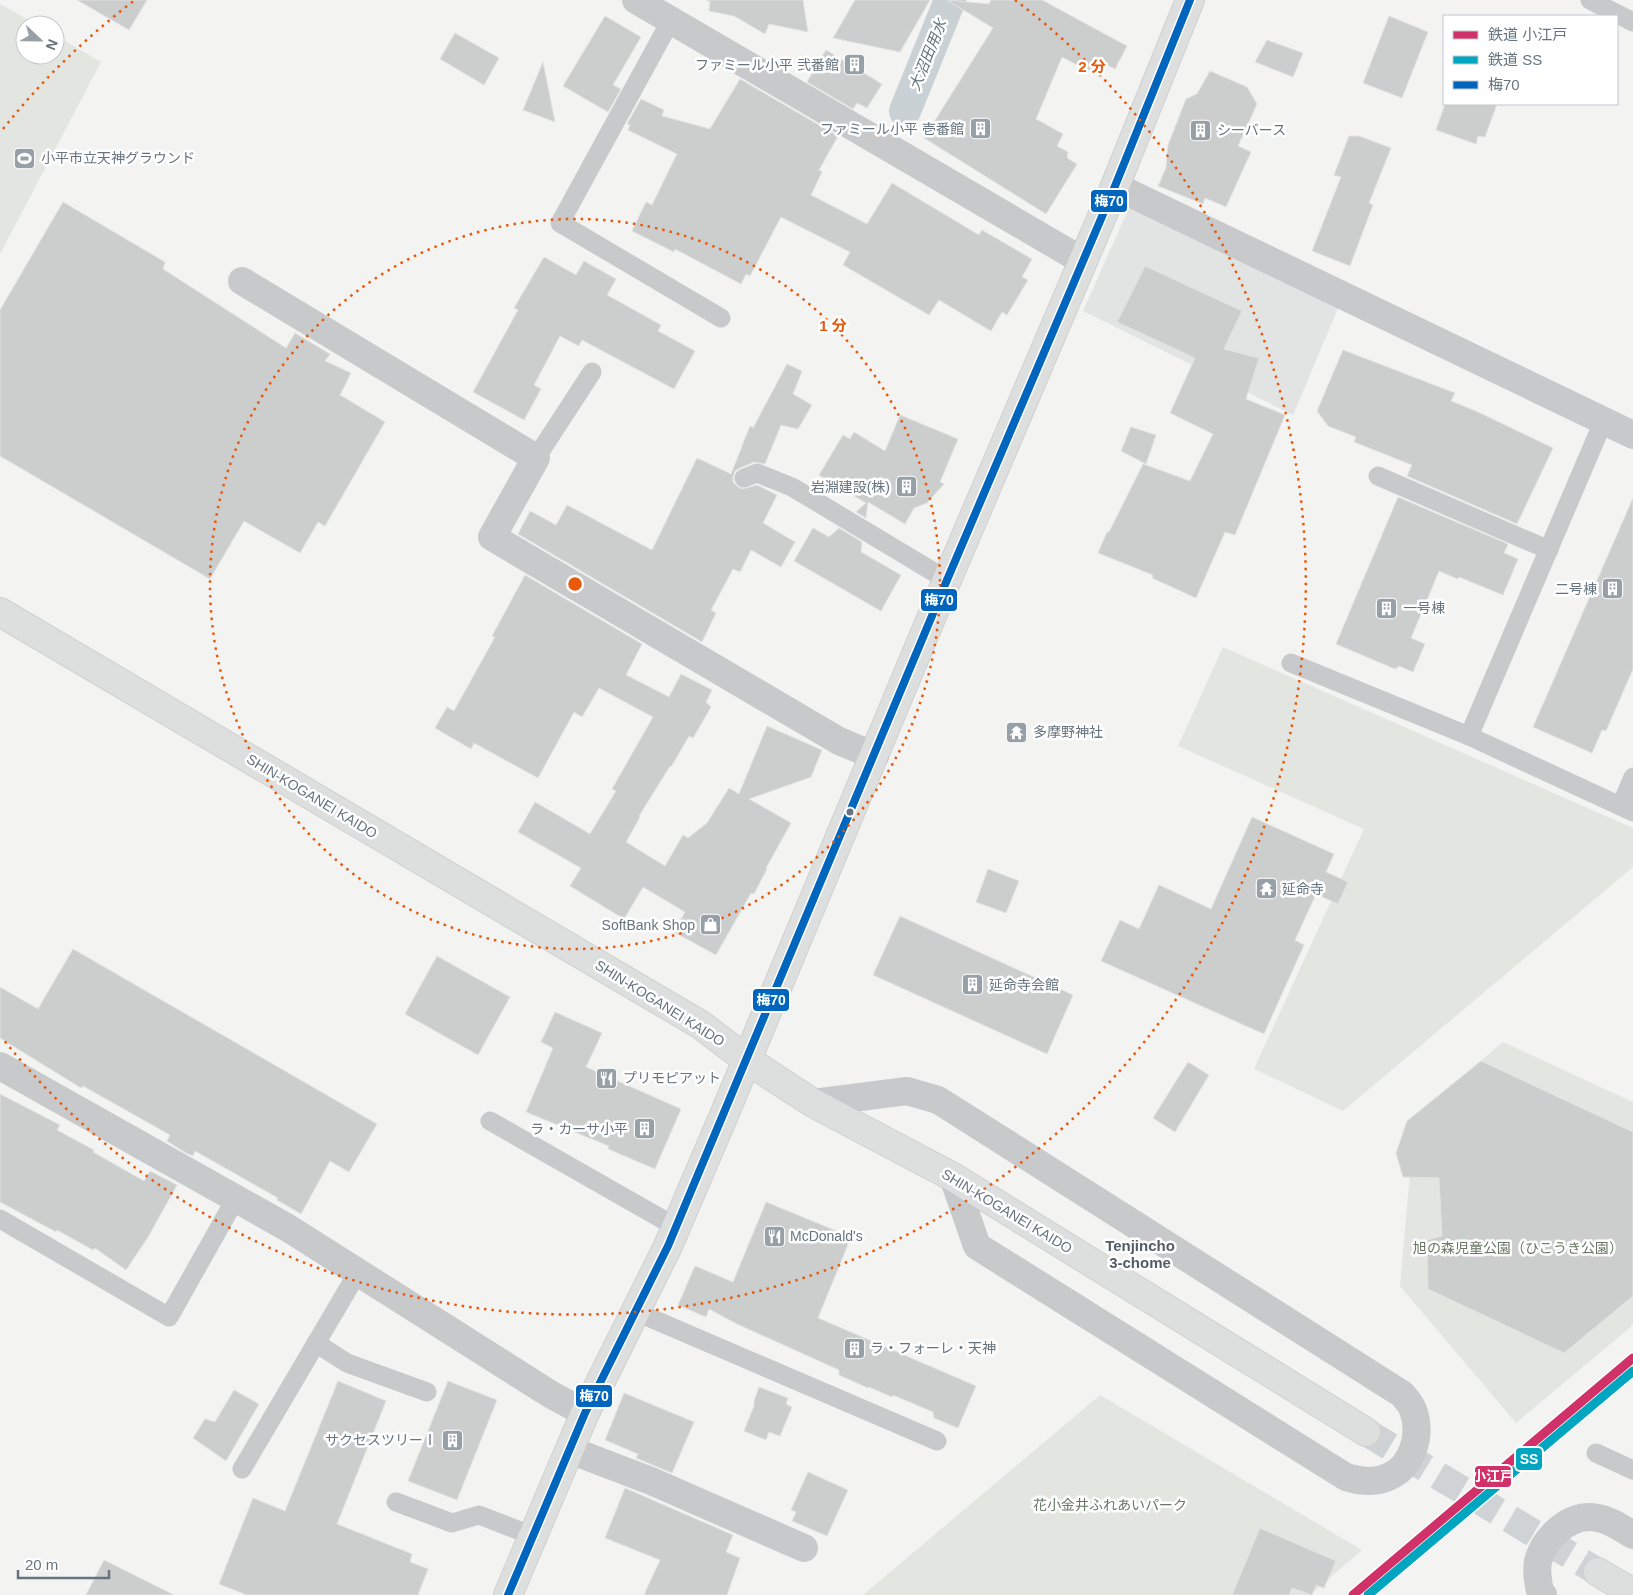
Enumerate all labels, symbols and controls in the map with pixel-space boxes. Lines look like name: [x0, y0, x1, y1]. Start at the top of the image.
north arrow: [15, 15, 65, 65]
water label: 大沼田用水: [906, 15, 950, 93]
legend: [1443, 15, 1618, 105]
text: 鉄道 小江戸: [1488, 26, 1567, 43]
text: N: [43, 37, 61, 53]
text: 鉄道 SS: [1488, 51, 1542, 68]
building icon: ファミール小平 弐番館: [843, 53, 867, 77]
place label: ファミール小平 弐番館: [695, 57, 839, 73]
text: 2 分: [1078, 58, 1106, 75]
text: 梅70: [1488, 76, 1520, 93]
building icon: ファミール小平 壱番館: [968, 117, 992, 141]
building icon: シーバース: [1189, 118, 1213, 142]
place label: ファミール小平 壱番館: [820, 121, 964, 137]
place label: シーバース: [1217, 122, 1286, 138]
sports icon: 小平市立天神グラウンド: [13, 146, 37, 170]
place label: 小平市立天神グラウンド: [41, 150, 195, 166]
line badge: 梅70: [1090, 189, 1128, 213]
text: 梅70: [1094, 193, 1124, 209]
text: 1 分: [819, 317, 847, 334]
building icon: 岩淵建設(株): [894, 475, 918, 499]
place label: 岩淵建設(株): [811, 479, 890, 495]
centre of rings: [566, 575, 584, 593]
building icon: 二号棟: [1601, 577, 1625, 601]
place label: 二号棟: [1555, 581, 1597, 597]
line badge: 梅70: [920, 588, 958, 612]
text: 梅70: [924, 592, 954, 608]
building icon: 一号棟: [1375, 596, 1399, 620]
place label: 一号棟: [1403, 600, 1445, 616]
temple icon: 多摩野神社: [1005, 720, 1029, 744]
place label: 多摩野神社: [1033, 724, 1103, 740]
street label: SHIN-KOGANEI KAIDO: [244, 751, 380, 841]
unlabelled marker: [845, 807, 855, 817]
temple icon: 延命寺: [1254, 877, 1278, 901]
place label: 延命寺: [1282, 881, 1324, 897]
shop icon: SoftBank Shop: [699, 913, 723, 937]
place label: SoftBank Shop: [602, 917, 695, 933]
street label: SHIN-KOGANEI KAIDO: [592, 957, 728, 1049]
building icon: 延命寺会館: [961, 973, 985, 997]
place label: 延命寺会館: [989, 977, 1059, 993]
line badge: 梅70: [752, 988, 790, 1012]
text: 梅70: [756, 992, 786, 1008]
restaurant icon: プリモピアット: [595, 1066, 619, 1090]
place label: プリモピアット: [623, 1070, 721, 1086]
building icon: ラ・カーサ小平: [632, 1117, 656, 1141]
place label: ラ・カーサ小平: [530, 1121, 628, 1137]
street label: SHIN-KOGANEI KAIDO: [939, 1166, 1075, 1256]
restaurant icon: McDonald's: [762, 1224, 786, 1248]
place label: McDonald's: [790, 1228, 863, 1244]
district label: Tenjincho 3-chome: [1105, 1237, 1175, 1271]
park label: 旭の森児童公園（ひこうき公園）: [1413, 1240, 1623, 1256]
building icon: ラ・フォーレ・天神: [842, 1336, 866, 1360]
place label: ラ・フォーレ・天神: [870, 1340, 996, 1356]
line badge: 梅70: [575, 1384, 613, 1408]
text: 梅70: [579, 1388, 609, 1404]
building icon: サクセスツリーⅠ: [441, 1428, 465, 1452]
place label: サクセスツリーⅠ: [325, 1432, 437, 1448]
line badge: SS: [1515, 1447, 1543, 1471]
text: SS: [1520, 1451, 1538, 1467]
line badge: 小江戸: [1474, 1465, 1512, 1488]
text: 小江戸: [1472, 1468, 1514, 1484]
park label: 花小金井ふれあいパーク: [1033, 1497, 1187, 1513]
scale bar: [18, 1548, 109, 1580]
text: 20 m: [25, 1556, 58, 1573]

